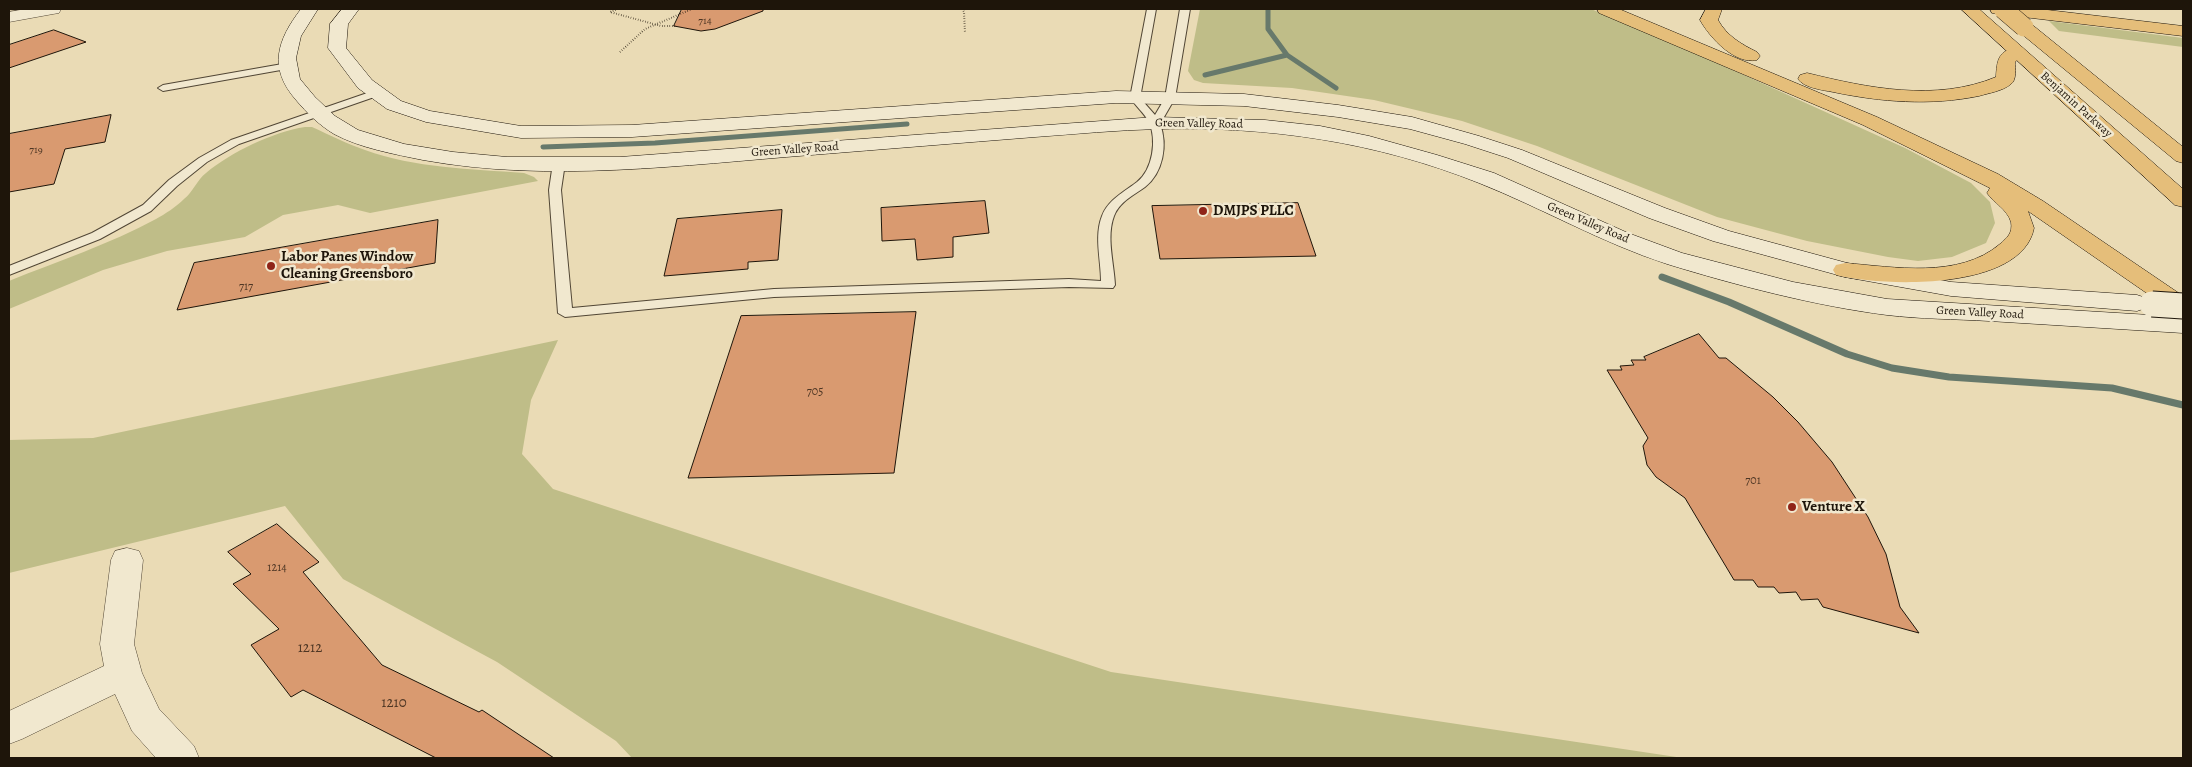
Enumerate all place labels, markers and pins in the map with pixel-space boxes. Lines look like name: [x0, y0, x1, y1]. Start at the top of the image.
place label: DMJPS PLLC: [1213, 202, 1294, 220]
marker: DMJPS PLLC: [1197, 205, 1209, 217]
place label: Labor Panes Window Cleaning Greensboro: [281, 248, 413, 283]
marker: Labor Panes Window Cleaning Greensboro: [265, 260, 277, 272]
place label: Venture X: [1802, 498, 1865, 516]
marker: Venture X: [1786, 501, 1798, 513]

